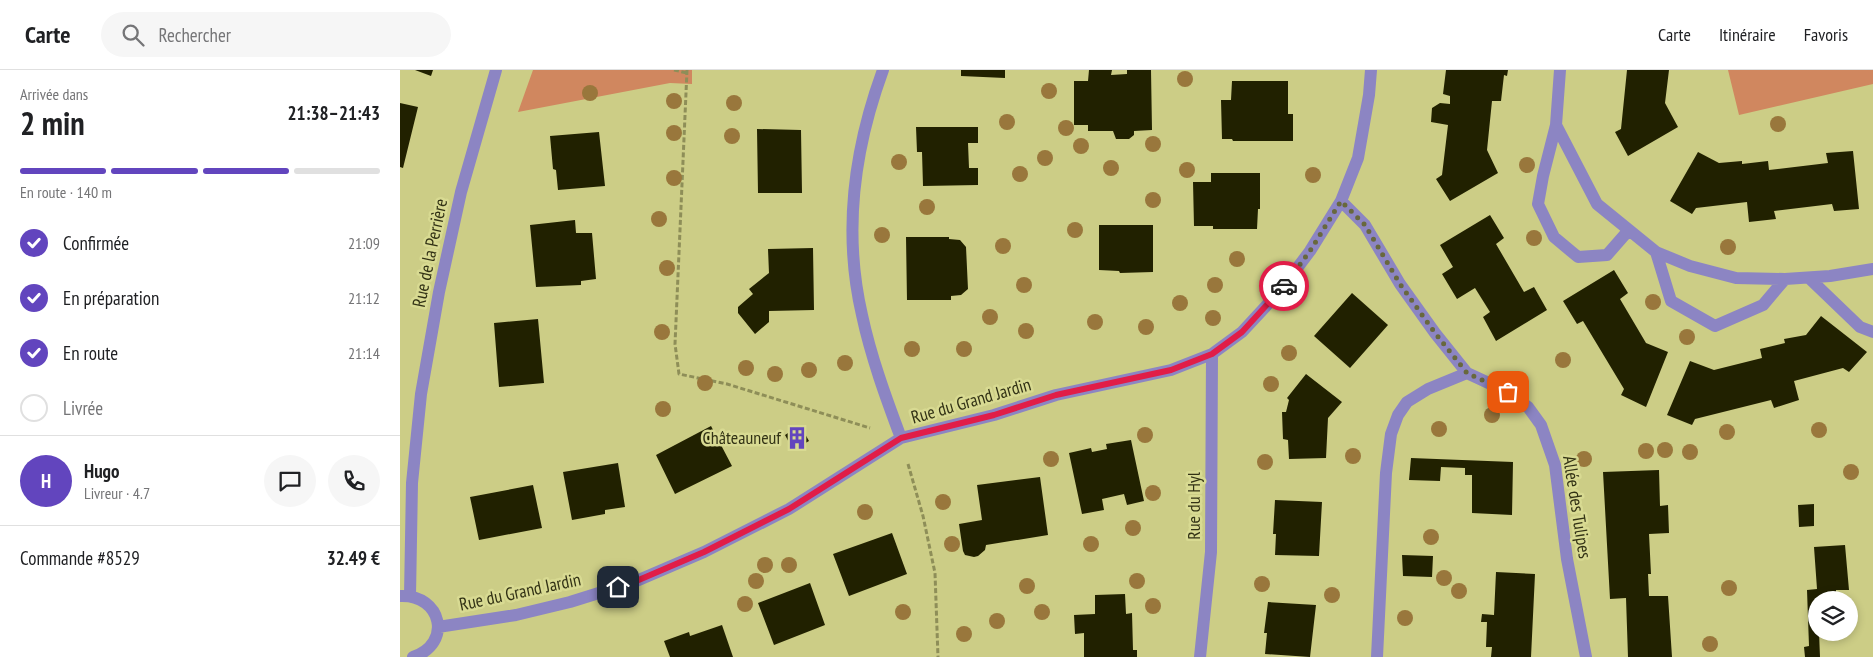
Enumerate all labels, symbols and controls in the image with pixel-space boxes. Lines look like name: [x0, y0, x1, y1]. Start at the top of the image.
search box: [101, 12, 451, 57]
text: Carte: [25, 19, 71, 50]
icon: search: [119, 21, 147, 49]
text: Rechercher: [159, 23, 231, 47]
text: Carte: [1658, 23, 1691, 46]
text: Itinéraire: [1719, 23, 1776, 46]
text: Favoris: [1804, 23, 1848, 46]
text: Arrivée dans: [20, 84, 88, 104]
text: 21:38–21:43: [287, 101, 380, 125]
text: 2 min: [20, 102, 85, 144]
text: En route · 140 m: [20, 182, 112, 202]
street label: Rue de la Perrière: [407, 196, 452, 309]
icon: check: [20, 229, 48, 257]
text: Confirmée: [63, 231, 129, 255]
text: 21:09: [348, 233, 380, 253]
courier: [1259, 261, 1309, 311]
icon: car: [1270, 272, 1298, 300]
icon: check: [20, 284, 48, 312]
text: En préparation: [63, 286, 159, 310]
text: 21:12: [348, 288, 380, 308]
icon: check: [20, 339, 48, 367]
text: En route: [63, 341, 118, 365]
text: 21:14: [348, 343, 380, 363]
pin: [1487, 371, 1529, 413]
street label: Rue du Grand Jardin: [908, 372, 1033, 429]
icon: bag: [1494, 378, 1522, 406]
text: Livrée: [63, 396, 103, 420]
building icon: Châteauneuf: [784, 425, 810, 451]
place label: Châteauneuf: [703, 426, 782, 449]
street label: Allée des Tulipes: [1558, 454, 1597, 560]
button: chat: [264, 455, 316, 507]
button: phone: [328, 455, 380, 507]
text: Hugo: [84, 459, 119, 483]
text: H: [41, 469, 51, 493]
street label: Rue du Hyl: [1182, 471, 1205, 540]
text: Livreur · 4.7: [84, 483, 150, 503]
text: Commande #8529: [20, 546, 140, 570]
text: 32.49 €: [327, 546, 380, 570]
pin: [597, 566, 639, 608]
street label: Rue du Grand Jardin: [457, 567, 583, 616]
icon: home: [604, 573, 632, 601]
map controls: [1808, 591, 1858, 641]
button: layers: [1808, 591, 1858, 641]

